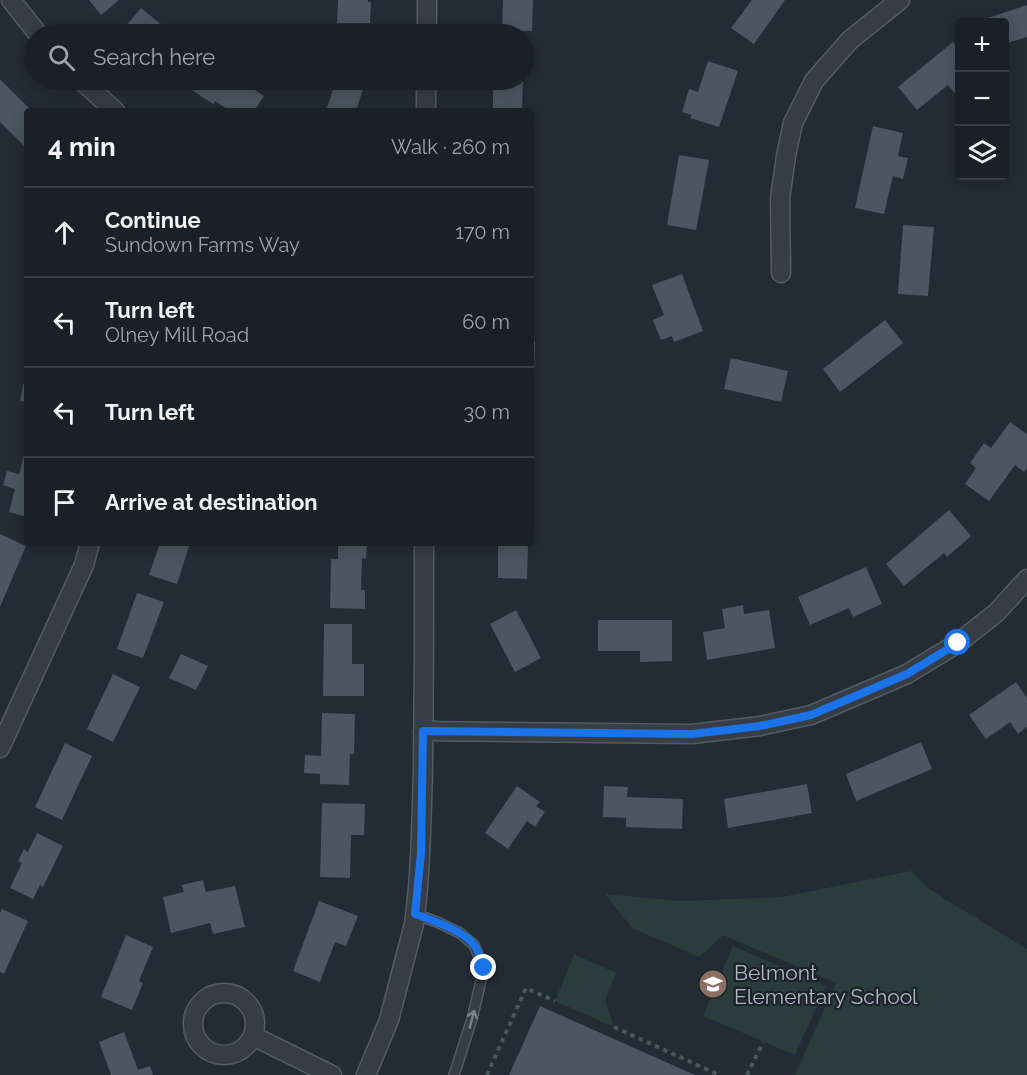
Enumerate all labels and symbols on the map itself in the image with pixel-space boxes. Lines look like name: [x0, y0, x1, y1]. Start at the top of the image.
route start: [944, 629, 970, 655]
route end: [470, 954, 496, 980]
place label: Belmont Elementary School: [734, 960, 918, 1009]
school or university icon: Belmont Elementary School: [697, 968, 729, 1000]
one-way arrow: [466, 1010, 478, 1029]

